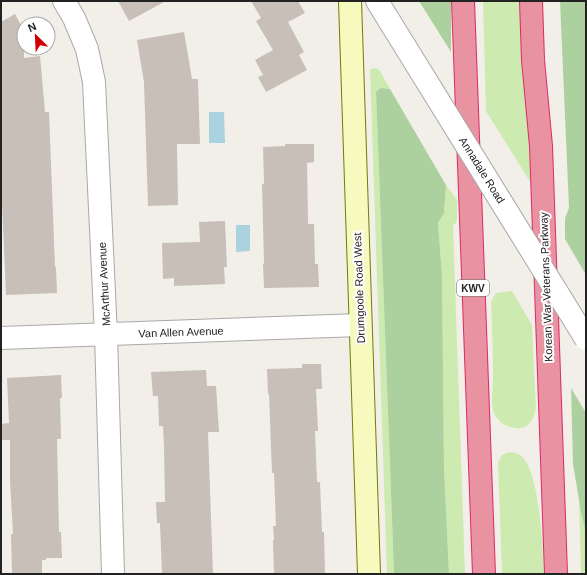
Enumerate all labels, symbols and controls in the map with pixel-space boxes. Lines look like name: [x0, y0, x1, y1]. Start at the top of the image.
north arrow: [16, 16, 56, 56]
text: N: [26, 20, 38, 34]
street label: Annadale Road: [457, 135, 507, 205]
street label: Korean War Veterans Parkway: [537, 211, 555, 362]
street label: Drumgoole Road West: [351, 232, 367, 344]
street label: McArthur Avenue: [96, 242, 112, 326]
road number: KWV: [457, 280, 489, 296]
street label: Van Allen Avenue: [138, 325, 224, 339]

